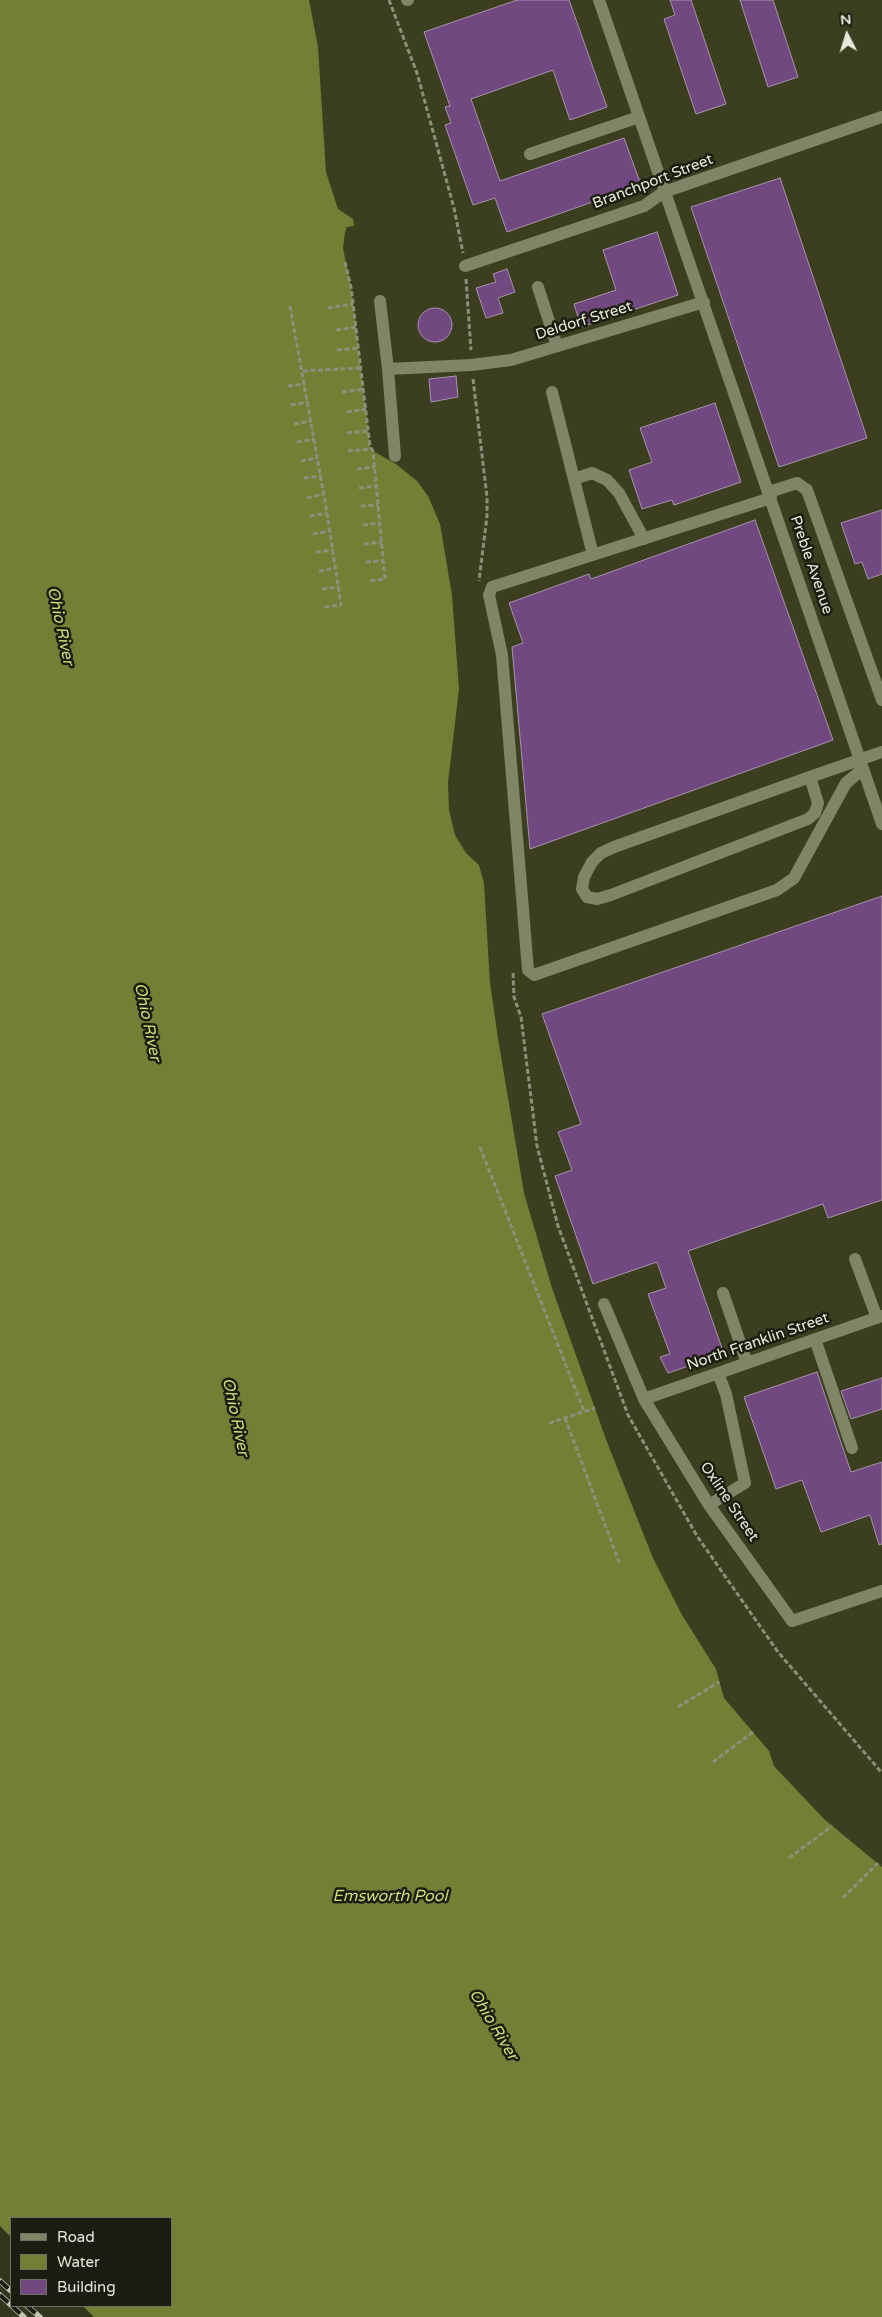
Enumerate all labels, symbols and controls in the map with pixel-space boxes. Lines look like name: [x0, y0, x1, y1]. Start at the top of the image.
north arrow: [822, 10, 872, 60]
text: N: [839, 11, 852, 29]
street label: Branchport Street: [590, 151, 716, 213]
street label: Deldorf Street: [534, 298, 634, 344]
street label: Preble Avenue: [786, 513, 836, 617]
water label: Ohio River: [42, 585, 78, 667]
water label: Ohio River: [129, 981, 165, 1063]
street label: North Franklin Street: [685, 1309, 831, 1375]
water label: Ohio River: [217, 1376, 253, 1458]
street label: Oxline Street: [696, 1459, 762, 1545]
water label: Emsworth Pool: [333, 1887, 447, 1907]
water label: Ohio River: [464, 1986, 522, 2064]
legend: [10, 2217, 172, 2307]
text: Road: [57, 2228, 95, 2246]
text: Water: [57, 2253, 100, 2271]
text: Building: [57, 2278, 116, 2296]

